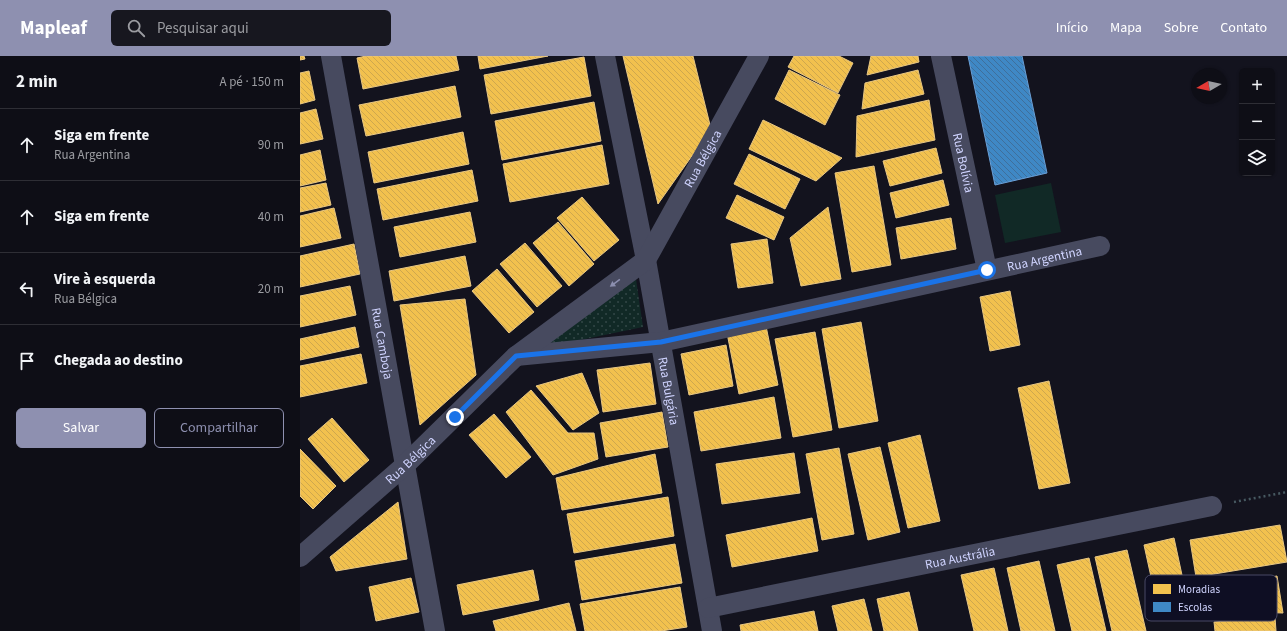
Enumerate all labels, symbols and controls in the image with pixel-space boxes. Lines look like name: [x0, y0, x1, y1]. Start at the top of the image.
search box: [111, 10, 391, 46]
text: Mapleaf: [20, 15, 87, 42]
icon: search: [125, 17, 147, 39]
text: Pesquisar aqui: [157, 18, 249, 39]
text: Início: [1056, 18, 1088, 38]
text: Mapa: [1110, 18, 1142, 38]
text: Sobre: [1164, 18, 1198, 38]
text: Contato: [1220, 18, 1267, 38]
north arrow: [1191, 68, 1227, 104]
map controls: [1239, 68, 1275, 176]
button: +: [1239, 68, 1275, 104]
text: 2 min: [16, 70, 57, 94]
text: A pé · 150 m: [219, 73, 284, 91]
button: −: [1239, 104, 1275, 140]
text: Siga em frente: [54, 125, 149, 146]
street label: Rua Bélgica: [680, 127, 726, 191]
street label: Rua Bolívia: [948, 131, 978, 194]
icon: ahead: [16, 134, 38, 156]
text: 90 m: [258, 136, 284, 154]
button: layers: [1239, 140, 1275, 176]
text: Rua Argentina: [54, 146, 130, 164]
icon: ahead: [16, 206, 38, 228]
text: Siga em frente: [54, 206, 149, 227]
text: 40 m: [258, 208, 284, 226]
street label: Rua Argentina: [1005, 242, 1084, 276]
route start: [978, 261, 996, 279]
text: Vire à esquerda: [54, 269, 156, 290]
icon: left: [16, 278, 38, 300]
one-way arrow: [609, 279, 620, 288]
text: 20 m: [258, 280, 284, 298]
text: Rua Bélgica: [54, 290, 117, 308]
street label: Rua Camboja: [367, 306, 397, 381]
icon: arrive: [16, 350, 38, 372]
text: Chegada ao destino: [54, 350, 183, 371]
street label: Rua Bulgária: [653, 356, 683, 427]
button: Salvar: [16, 408, 146, 448]
button: Compartilhar: [154, 408, 284, 448]
route end: [446, 408, 464, 426]
street label: Rua Bélgica: [382, 432, 440, 489]
street label: Rua Austrália: [923, 542, 997, 574]
legend: [1145, 575, 1277, 621]
text: Moradias: [1178, 582, 1220, 597]
text: Escolas: [1178, 600, 1213, 615]

